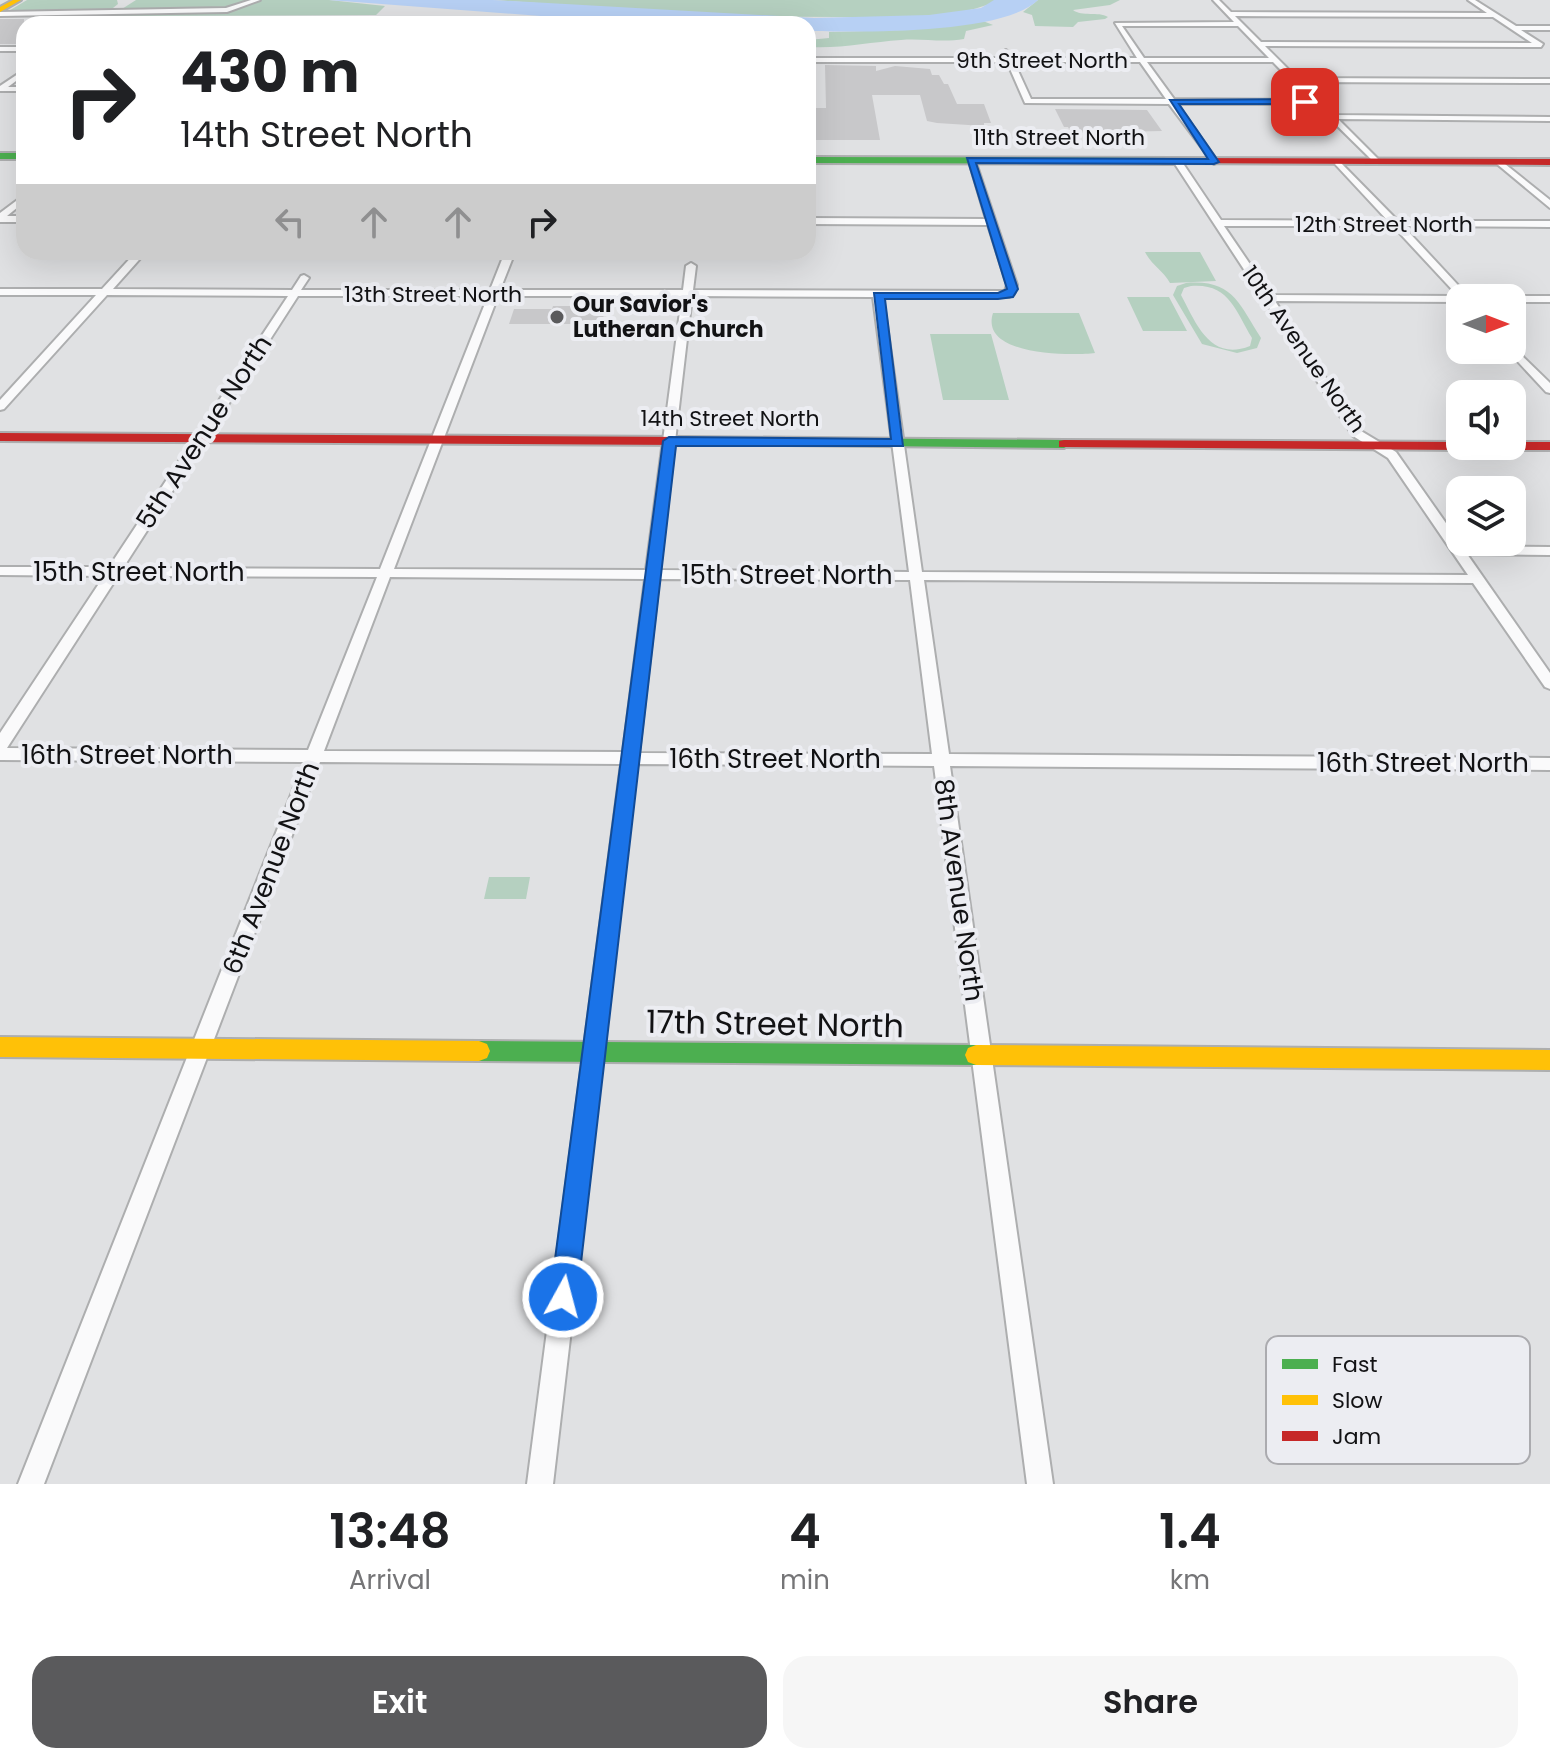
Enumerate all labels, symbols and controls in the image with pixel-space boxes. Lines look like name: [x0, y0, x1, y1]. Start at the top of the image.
text: 430 m: [180, 33, 359, 112]
street label: 9th Street North: [956, 45, 1128, 76]
icon: right: [48, 48, 152, 152]
pin: [1271, 68, 1339, 136]
icon: arrive: [1283, 80, 1327, 124]
text: 14th Street North: [180, 109, 473, 160]
street label: 11th Street North: [973, 122, 1145, 153]
icon: left: [268, 200, 312, 244]
icon: ahead: [352, 200, 396, 244]
icon: ahead: [436, 200, 480, 244]
icon: right: [520, 200, 564, 244]
street label: 12th Street North: [1295, 209, 1473, 240]
street label: 10th Avenue North: [1234, 260, 1373, 439]
street label: 13th Street North: [344, 279, 522, 310]
north arrow: [1446, 284, 1526, 364]
map controls: [1446, 284, 1526, 556]
place label: Our Savior's Lutheran Church: [573, 289, 763, 345]
marker: Our Savior's Lutheran Church: [548, 308, 566, 326]
street label: 5th Avenue North: [128, 328, 280, 536]
button: sound: [1446, 380, 1526, 460]
street label: 14th Street North: [641, 403, 819, 434]
button: layers: [1446, 476, 1526, 556]
street label: 15th Street North: [33, 554, 245, 590]
street label: 15th Street North: [681, 557, 893, 593]
street label: 16th Street North: [21, 737, 233, 773]
street label: 16th Street North: [669, 741, 881, 777]
street label: 16th Street North: [1317, 745, 1529, 781]
street label: 6th Avenue North: [214, 757, 328, 979]
street label: 8th Avenue North: [926, 776, 992, 1004]
street label: 17th Street North: [646, 999, 904, 1048]
position arrow: [521, 1255, 605, 1339]
legend: [1266, 1336, 1530, 1464]
text: Fast: [1332, 1349, 1377, 1380]
text: Slow: [1332, 1385, 1382, 1416]
text: Jam: [1332, 1421, 1381, 1452]
text: 13:48: [329, 1498, 451, 1565]
text: 4: [789, 1498, 821, 1565]
text: 1.4: [1159, 1498, 1221, 1565]
text: Arrival: [349, 1562, 431, 1598]
text: min: [780, 1562, 830, 1598]
text: km: [1170, 1562, 1210, 1598]
button: Exit: [32, 1656, 767, 1748]
button: Share: [783, 1656, 1518, 1748]

